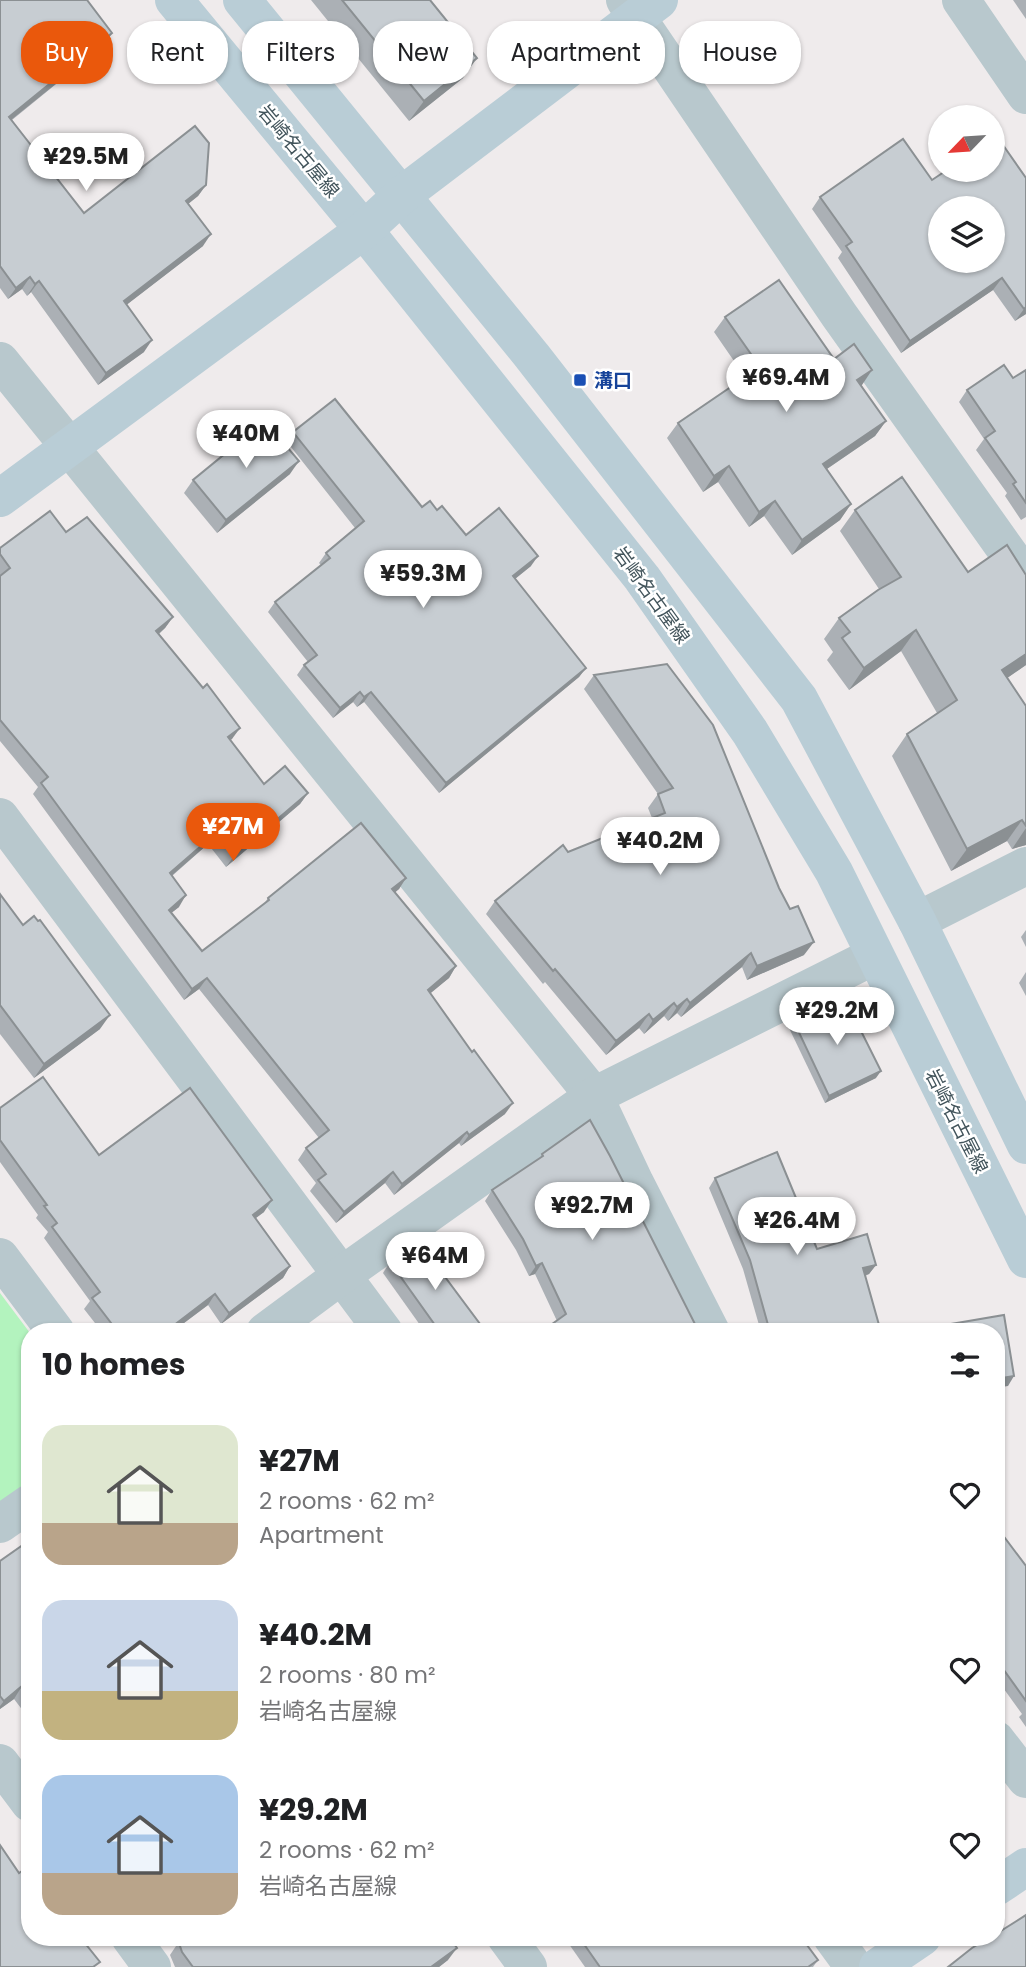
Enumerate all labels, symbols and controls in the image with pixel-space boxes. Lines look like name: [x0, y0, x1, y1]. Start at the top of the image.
chip: Buy: [21, 21, 113, 84]
chip: Rent: [127, 21, 228, 84]
chip: Filters: [242, 21, 359, 84]
chip: New: [373, 21, 473, 84]
chip: Apartment: [487, 21, 665, 84]
chip: House: [679, 21, 801, 84]
street label: 岩崎名古屋線: [252, 99, 346, 204]
north arrow: [928, 105, 1004, 182]
map controls: [928, 105, 1005, 273]
pin: ¥29.5M: [29, 134, 143, 193]
text: ¥29.5M: [43, 140, 129, 172]
button: layers: [928, 196, 1005, 273]
pin: ¥69.4M: [729, 354, 843, 414]
text: ¥69.4M: [742, 361, 830, 393]
place label: 溝口: [594, 367, 632, 394]
marker: 溝口: [572, 372, 588, 388]
pin: ¥40M: [205, 410, 287, 470]
text: ¥40M: [212, 417, 280, 449]
street label: 岩崎名古屋線: [607, 541, 696, 649]
pin: ¥59.3M: [366, 550, 480, 610]
text: ¥59.3M: [380, 557, 466, 589]
pin: ¥27M: [192, 804, 274, 863]
text: ¥27M: [202, 810, 264, 842]
pin: ¥40.2M: [603, 818, 717, 877]
text: ¥40.2M: [617, 824, 703, 856]
pin: ¥29.2M: [780, 988, 894, 1047]
text: ¥29.2M: [795, 994, 879, 1026]
street label: 岩崎名古屋線: [919, 1064, 994, 1178]
pin: ¥92.7M: [535, 1182, 649, 1242]
text: ¥92.7M: [551, 1189, 633, 1221]
pin: ¥26.4M: [740, 1198, 854, 1257]
text: ¥26.4M: [754, 1204, 840, 1236]
pin: ¥64M: [394, 1232, 476, 1292]
text: ¥64M: [402, 1239, 468, 1271]
text: 10 homes: [42, 1343, 186, 1386]
icon: filters: [946, 1346, 984, 1384]
text: ¥27M: [259, 1439, 340, 1482]
icon: home: [98, 1453, 182, 1537]
icon: heart: [946, 1476, 984, 1514]
text: 2 rooms · 62 m²: [259, 1485, 435, 1517]
text: Apartment: [259, 1519, 384, 1551]
text: ¥40.2M: [259, 1613, 372, 1656]
icon: home: [98, 1628, 182, 1712]
icon: heart: [946, 1651, 984, 1689]
text: 2 rooms · 80 m²: [259, 1659, 436, 1691]
text: 岩崎名古屋線: [259, 1695, 397, 1727]
text: ¥29.2M: [259, 1788, 368, 1831]
icon: home: [98, 1803, 182, 1887]
icon: heart: [946, 1826, 984, 1864]
text: 2 rooms · 62 m²: [259, 1834, 435, 1866]
text: 岩崎名古屋線: [259, 1870, 397, 1902]

